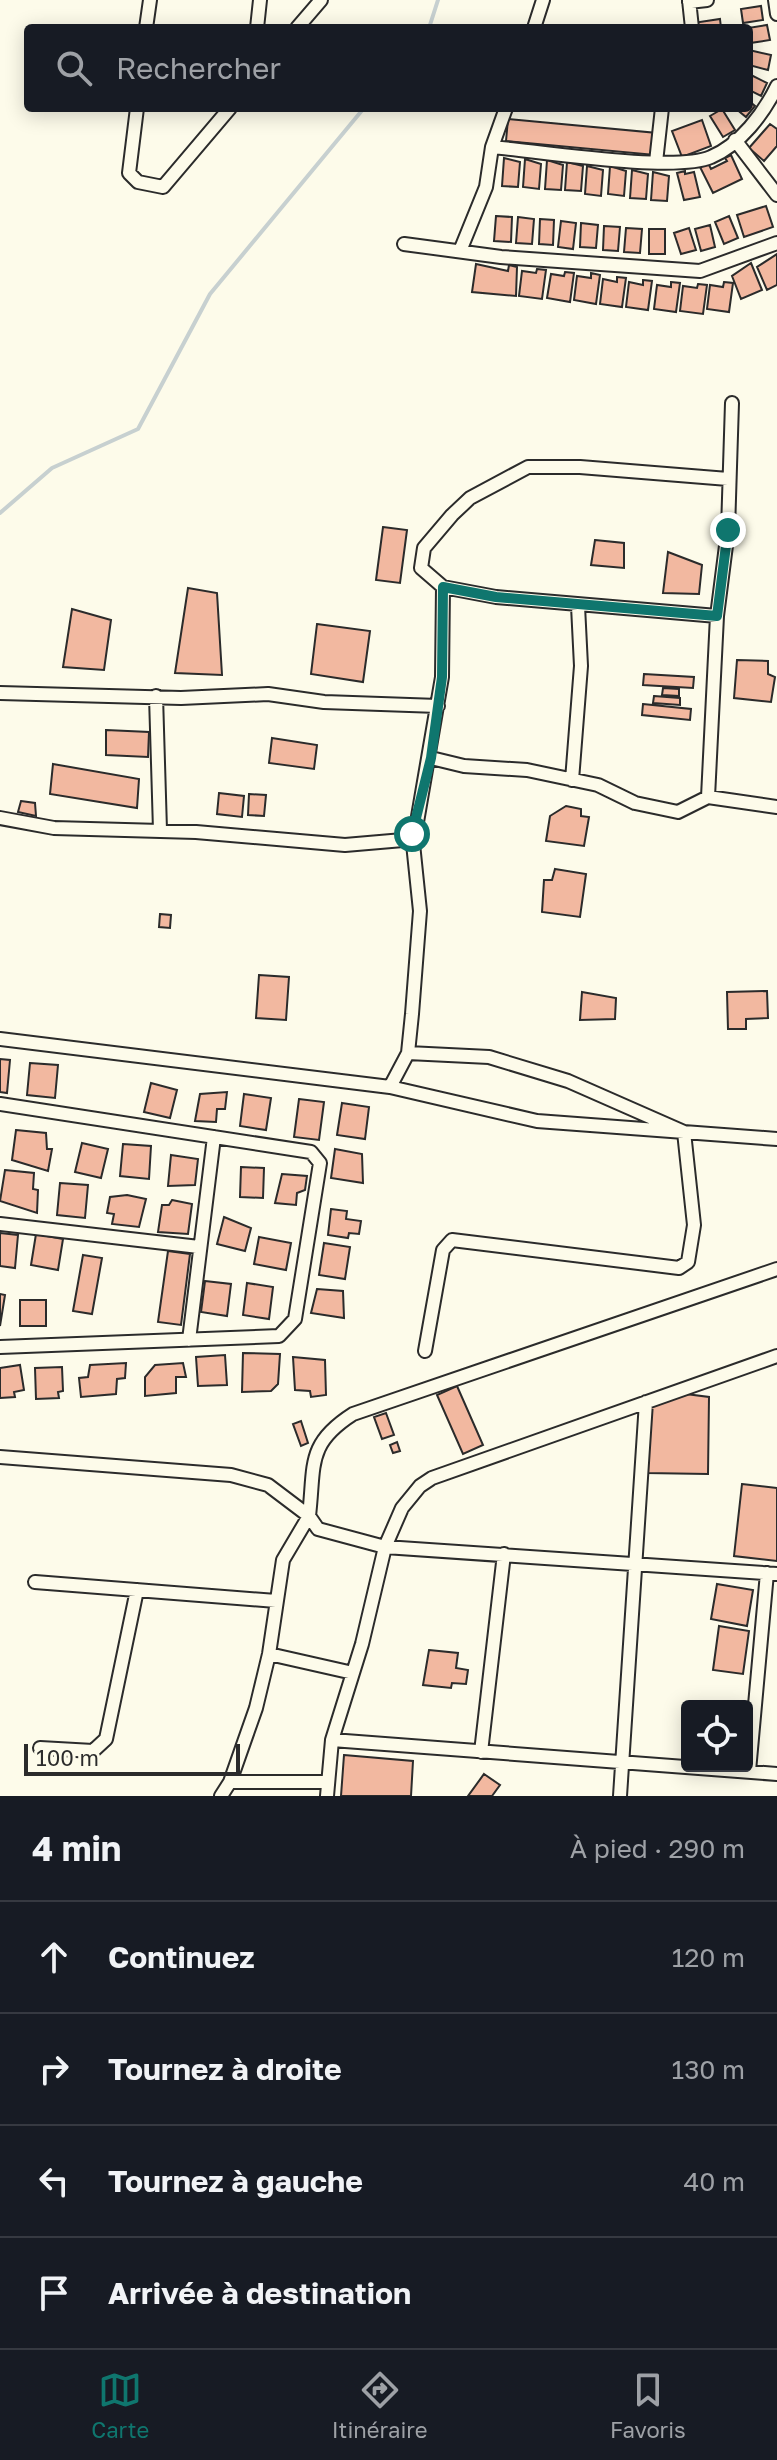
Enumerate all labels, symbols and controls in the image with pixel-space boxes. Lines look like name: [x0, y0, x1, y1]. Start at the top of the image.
search box: [24, 24, 753, 112]
icon: search: [52, 46, 96, 90]
text: Rechercher: [116, 50, 281, 86]
route end: [710, 512, 746, 548]
route start: [394, 816, 430, 852]
map controls: [681, 1700, 753, 1772]
button: locate: [681, 1700, 753, 1772]
scale bar: [24, 1740, 240, 1776]
text: 100 m: [36, 1744, 99, 1771]
text: 4 min: [32, 1828, 121, 1868]
text: À pied · 290 m: [570, 1833, 745, 1864]
icon: ahead: [32, 1935, 76, 1979]
text: Continuez: [108, 1939, 255, 1975]
text: 120 m: [672, 1942, 745, 1973]
icon: right: [32, 2047, 76, 2091]
text: Tournez à droite: [108, 2051, 342, 2087]
text: 130 m: [672, 2054, 745, 2085]
icon: left: [32, 2159, 76, 2203]
text: Tournez à gauche: [108, 2163, 363, 2199]
text: 40 m: [684, 2166, 745, 2197]
icon: arrive: [32, 2271, 76, 2315]
text: Arrivée à destination: [108, 2275, 411, 2311]
tab: Carte: [91, 2368, 149, 2443]
tab: Itinéraire: [332, 2368, 427, 2443]
tab: Favoris: [610, 2368, 686, 2443]

